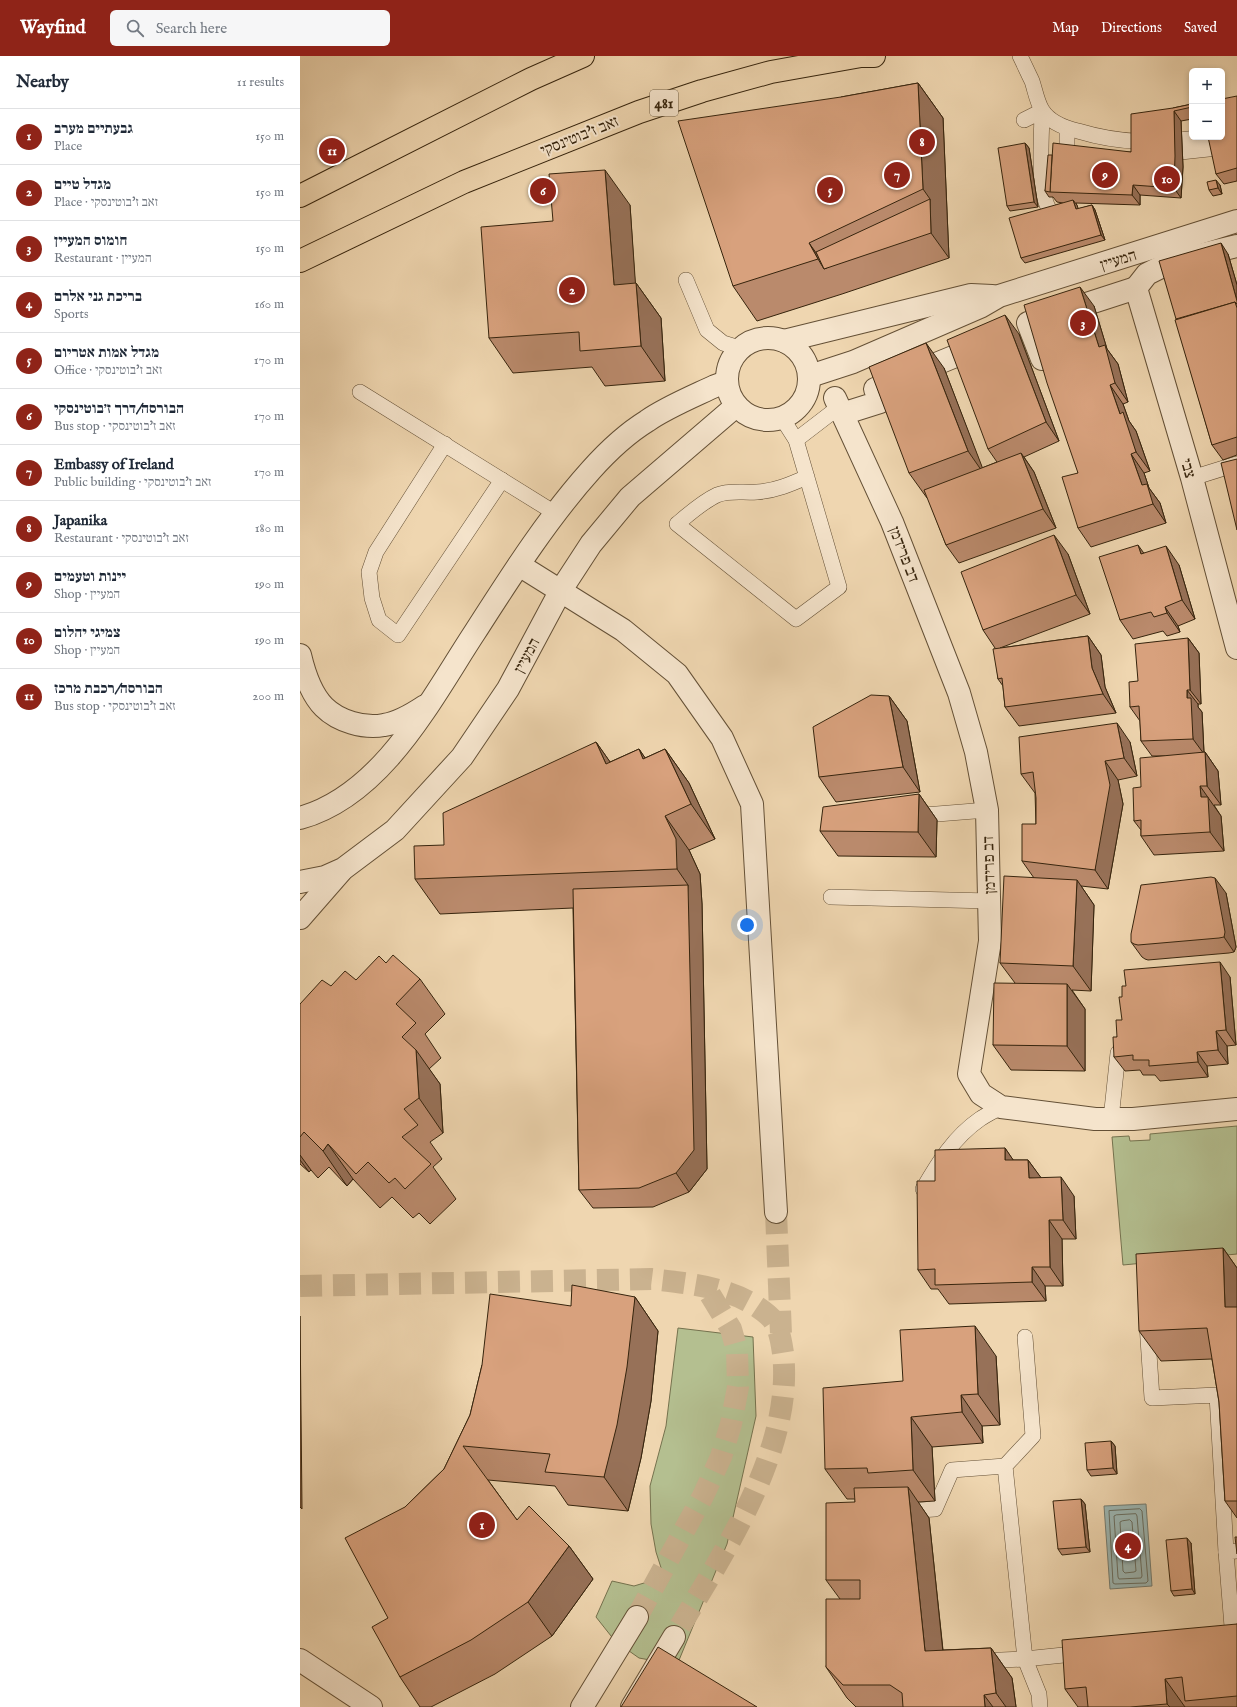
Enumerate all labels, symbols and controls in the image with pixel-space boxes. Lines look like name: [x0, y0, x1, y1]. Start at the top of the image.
search box: [110, 10, 390, 46]
text: Wayfind: [20, 16, 86, 40]
icon: search: [124, 17, 146, 39]
text: Search here: [156, 19, 227, 38]
text: Map: [1052, 19, 1079, 37]
text: Directions: [1101, 19, 1162, 37]
text: Saved: [1184, 19, 1217, 37]
map controls: [1189, 68, 1225, 140]
button: +: [1189, 68, 1225, 104]
text: Nearby: [16, 72, 69, 93]
text: 11 results: [237, 74, 284, 91]
road number: 481: [650, 90, 678, 116]
button: −: [1189, 104, 1225, 140]
street label: זאב ז'בוטינסקי: [538, 112, 622, 162]
text: גבעתיים מערב: [54, 119, 133, 138]
pin: 8: [909, 127, 935, 157]
text: 1: [27, 128, 31, 145]
text: 150 m: [255, 128, 284, 145]
pin: 11: [319, 136, 345, 166]
text: Place: [54, 138, 82, 155]
pin: 7: [884, 160, 910, 190]
pin: 9: [1092, 160, 1118, 190]
pin: 10: [1154, 164, 1180, 194]
text: מגדל טיים: [54, 175, 111, 194]
pin: 5: [817, 175, 843, 205]
pin: 6: [530, 176, 556, 206]
text: 2: [26, 184, 32, 201]
text: 150 m: [255, 184, 284, 201]
text: Place · זאב ז'בוטינסקי: [54, 194, 158, 211]
text: חומוס המעיין: [54, 231, 127, 250]
text: 3: [27, 240, 31, 257]
text: 150 m: [255, 240, 284, 257]
street label: המעיין: [1098, 246, 1139, 276]
text: Restaurant · המעיין: [54, 250, 152, 267]
pin: 2: [559, 275, 585, 305]
text: בריכת גני אלרם: [54, 287, 142, 306]
text: 4: [26, 296, 32, 313]
text: 160 m: [254, 296, 284, 313]
text: Sports: [54, 306, 89, 323]
pin: 3: [1070, 308, 1096, 338]
text: מגדל אמות אטריום: [54, 343, 159, 362]
text: 5: [27, 352, 31, 369]
text: 170 m: [254, 352, 284, 369]
text: Office · זאב ז'בוטינסקי: [54, 362, 162, 379]
text: הבורסה/דרך ז׳בוטינסקי: [54, 399, 184, 418]
text: 6: [26, 408, 32, 425]
text: 170 m: [254, 408, 284, 425]
text: Bus stop · זאב ז'בוטינסקי: [54, 418, 176, 435]
text: Embassy of Ireland: [54, 455, 174, 474]
street label: צבי: [1175, 456, 1199, 481]
text: 7: [26, 464, 32, 481]
text: 170 m: [254, 464, 284, 481]
text: Public building · זאב ז'בוטינסקי: [54, 474, 211, 491]
text: Japanika: [54, 511, 107, 530]
text: 8: [26, 520, 32, 537]
text: 180 m: [255, 520, 284, 537]
street label: דב פרידמן: [883, 524, 923, 585]
text: Restaurant · זאב ז'בוטינסקי: [54, 530, 189, 547]
text: יינות וטעמים: [54, 567, 126, 586]
text: 9: [26, 576, 32, 593]
text: 190 m: [254, 576, 284, 593]
text: Shop · המעיין: [54, 586, 120, 603]
text: צמיגי יהלום: [54, 623, 120, 642]
text: 10: [23, 632, 35, 649]
text: 190 m: [254, 632, 284, 649]
street label: המעיין: [510, 635, 545, 677]
text: Shop · המעיין: [54, 642, 120, 659]
text: הבורסה/רכבת מרכז: [54, 679, 163, 698]
text: 11: [24, 688, 34, 705]
text: 200 m: [252, 688, 284, 705]
text: Bus stop · זאב ז'בוטינסקי: [54, 698, 176, 715]
street label: דב פרידמן: [979, 836, 1001, 894]
your location: [737, 915, 757, 935]
pin: 1: [469, 1510, 495, 1540]
pin: 4: [1115, 1531, 1141, 1561]

